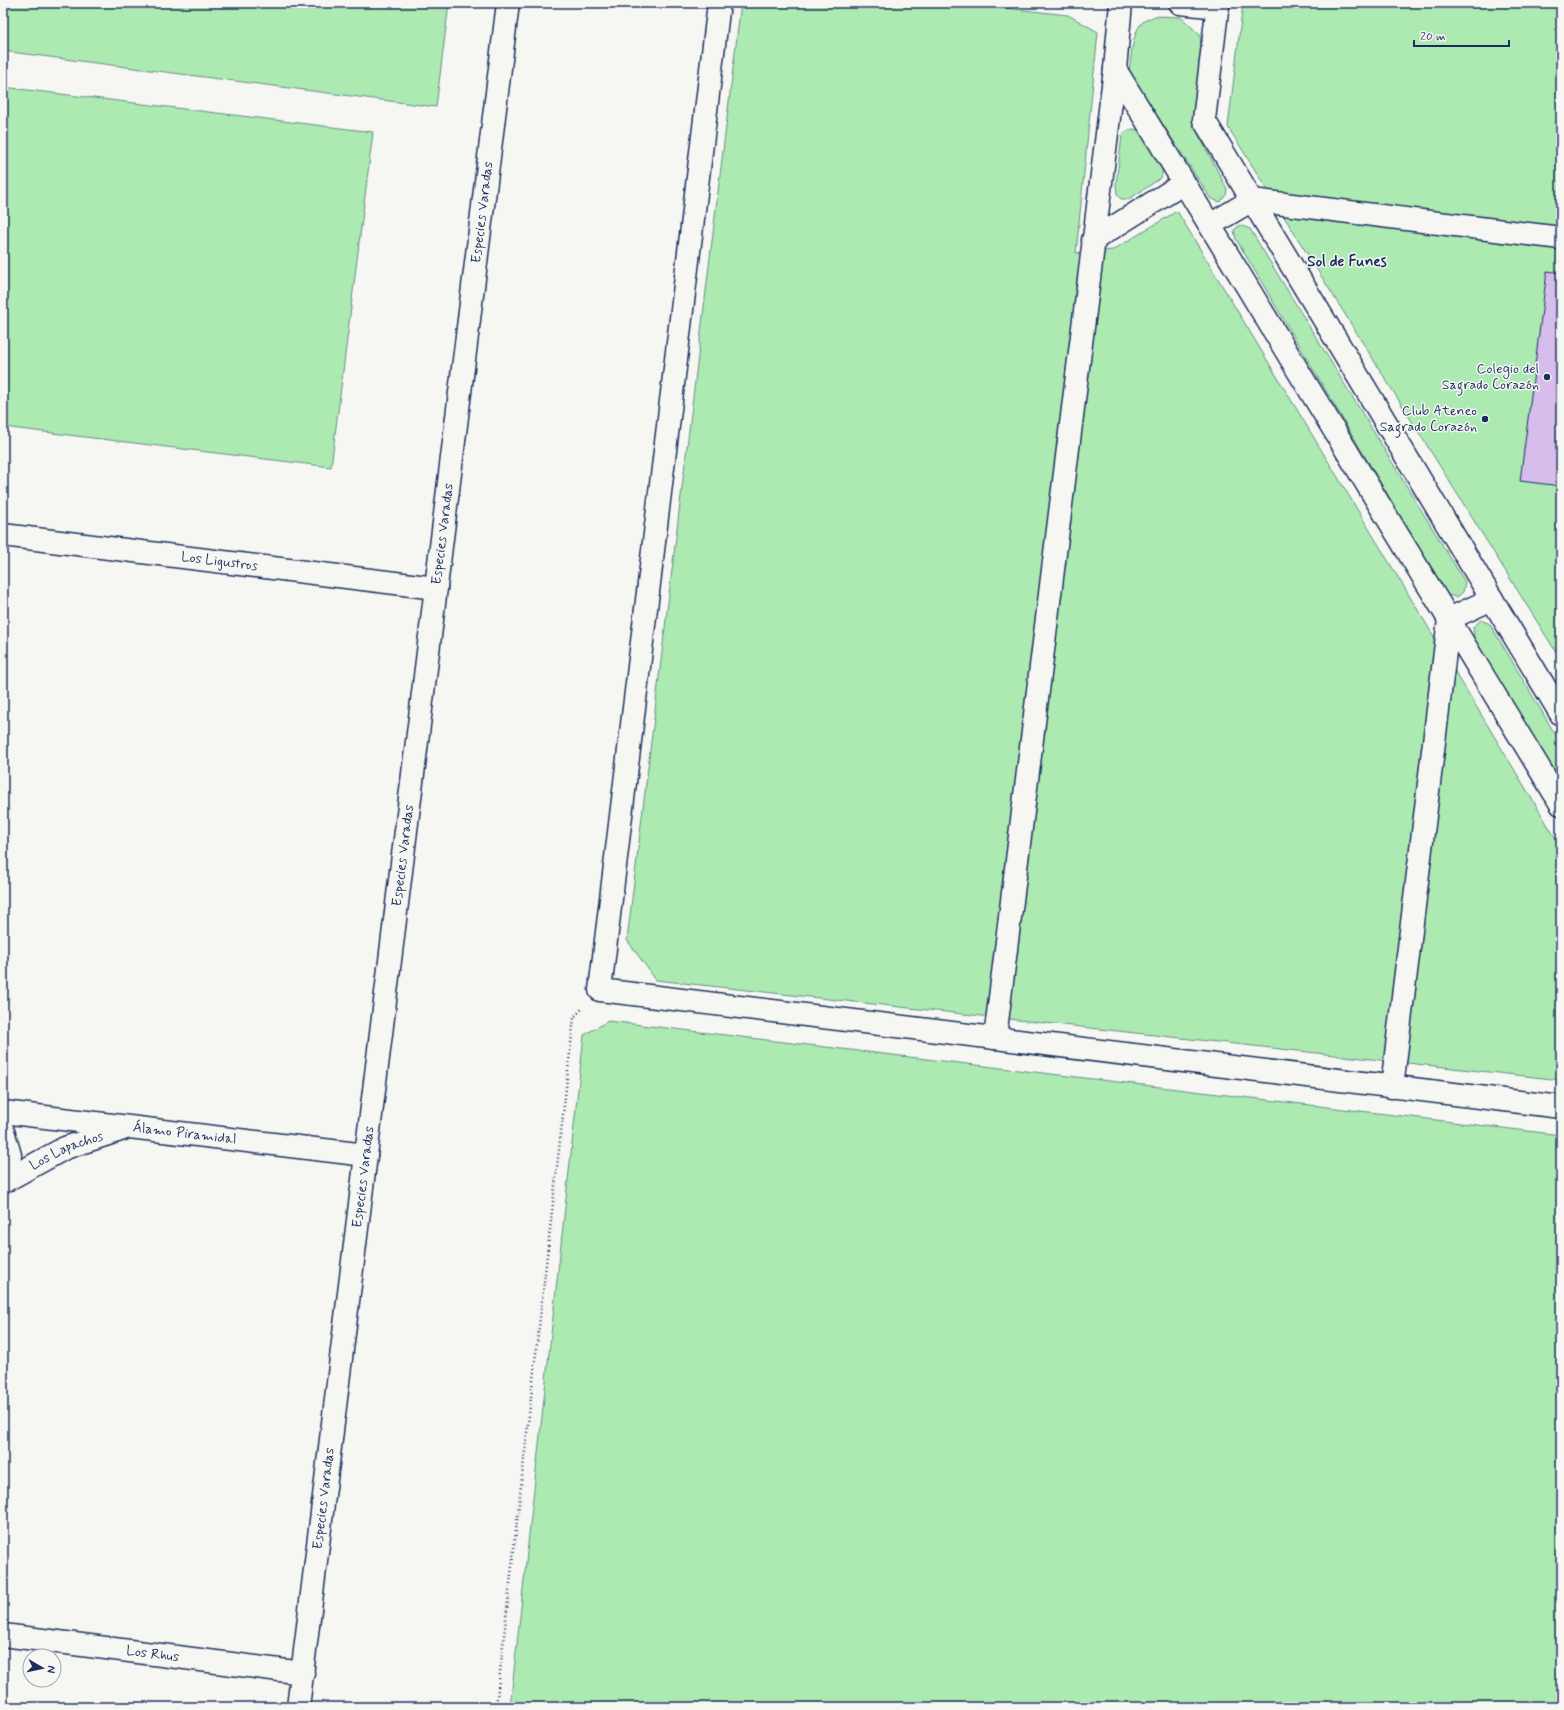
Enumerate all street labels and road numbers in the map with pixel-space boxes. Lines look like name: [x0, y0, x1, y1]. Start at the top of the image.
street label: Especies Varadas: [467, 161, 497, 264]
street label: Especies Varadas: [427, 482, 458, 586]
street label: Los Ligustros: [180, 548, 259, 575]
street label: Especies Varadas: [388, 804, 418, 907]
street label: Álamo Piramidal: [132, 1118, 238, 1149]
street label: Especies Varadas: [348, 1125, 378, 1229]
street label: Los Lapachos: [26, 1127, 105, 1175]
street label: Especies Varadas: [309, 1447, 339, 1550]
street label: Los Rhus: [125, 1642, 180, 1666]

